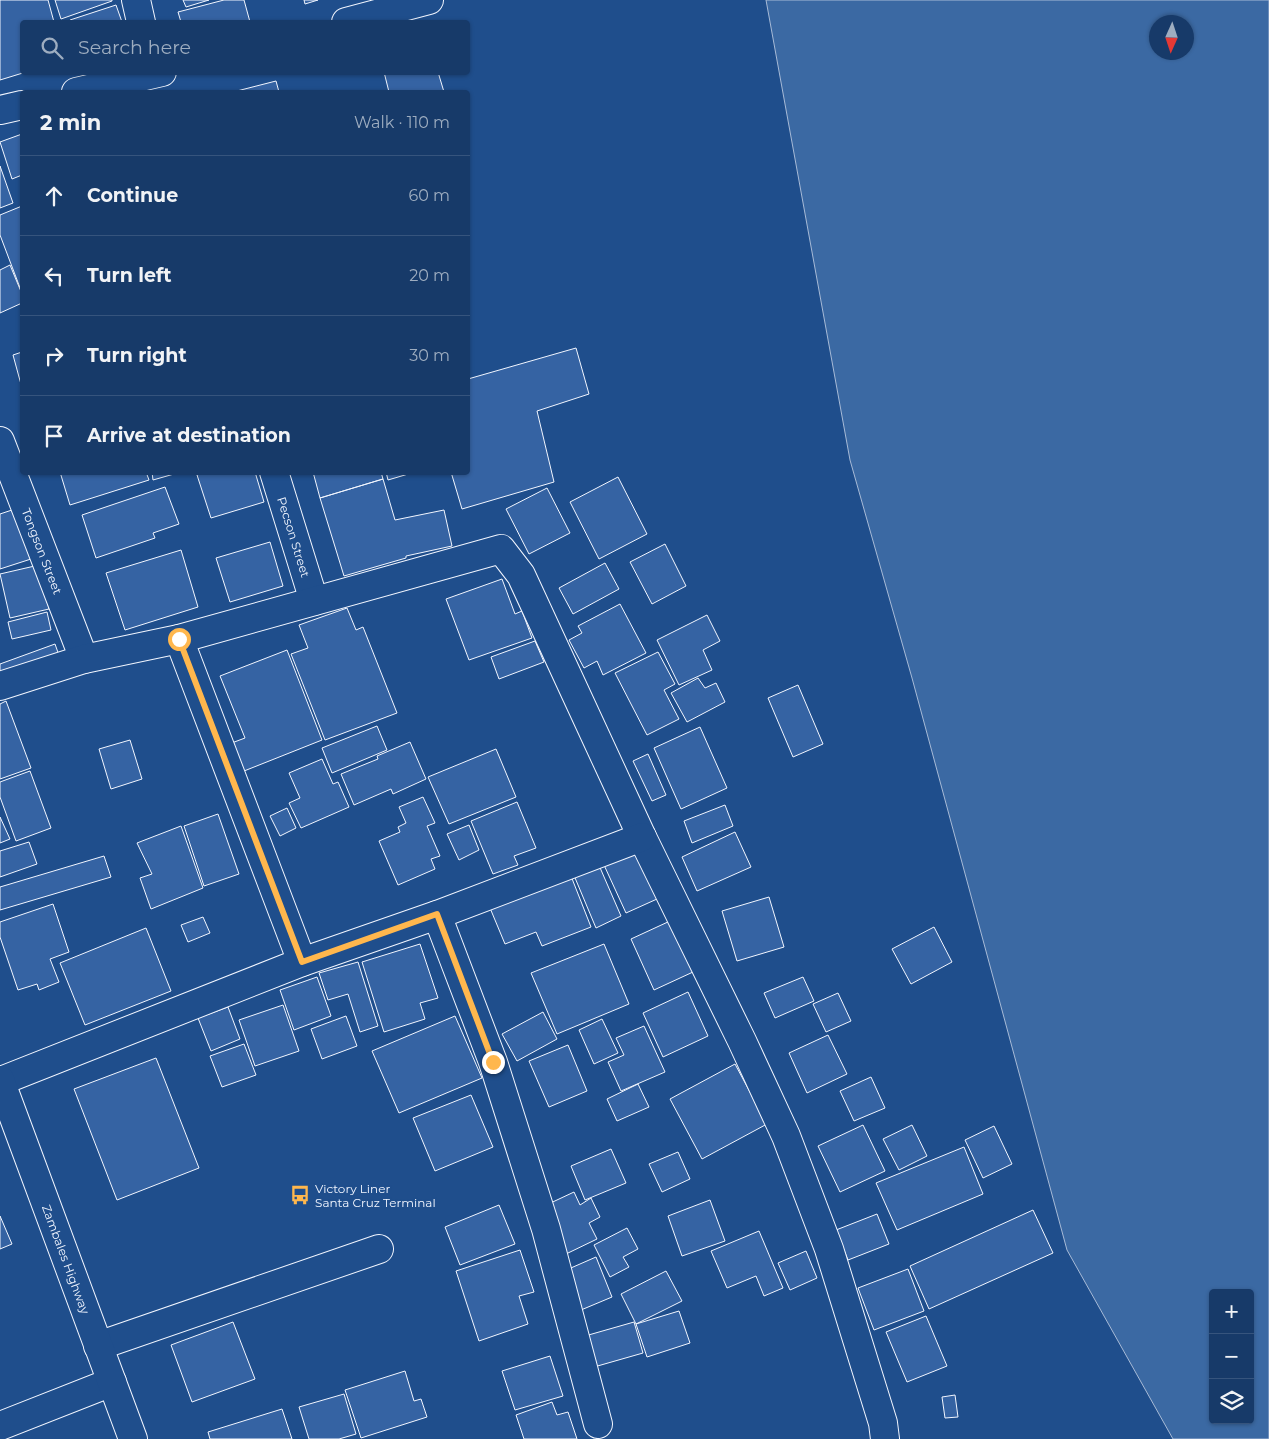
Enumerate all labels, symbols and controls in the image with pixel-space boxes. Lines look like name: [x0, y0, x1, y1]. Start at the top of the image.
north arrow: [1149, 15, 1194, 60]
search box: [20, 20, 470, 75]
icon: search: [38, 34, 66, 62]
text: Search here: [78, 36, 191, 59]
text: 2 min: [40, 110, 101, 135]
text: Walk · 110 m: [354, 113, 450, 132]
icon: ahead: [40, 182, 68, 210]
text: Continue: [87, 184, 178, 207]
text: 60 m: [408, 186, 450, 205]
icon: left: [40, 262, 68, 290]
text: Turn left: [87, 264, 172, 287]
text: 20 m: [409, 266, 450, 285]
icon: right: [40, 342, 68, 370]
text: Turn right: [87, 344, 187, 367]
text: 30 m: [409, 346, 450, 365]
icon: arrive: [40, 422, 68, 450]
text: Arrive at destination: [87, 424, 291, 447]
street label: Pecson Street: [275, 495, 314, 579]
street label: Tongson Street: [19, 506, 66, 596]
route start: [168, 628, 191, 651]
route end: [482, 1051, 505, 1074]
place label: Victory Liner Santa Cruz Terminal: [315, 1181, 436, 1210]
bus stop icon: Victory Liner Santa Cruz Terminal: [289, 1184, 311, 1206]
street label: Zambales Highway: [39, 1202, 94, 1316]
map controls: [1209, 1289, 1254, 1424]
button: +: [1209, 1289, 1254, 1334]
button: −: [1209, 1334, 1254, 1379]
button: layers: [1209, 1379, 1254, 1424]

